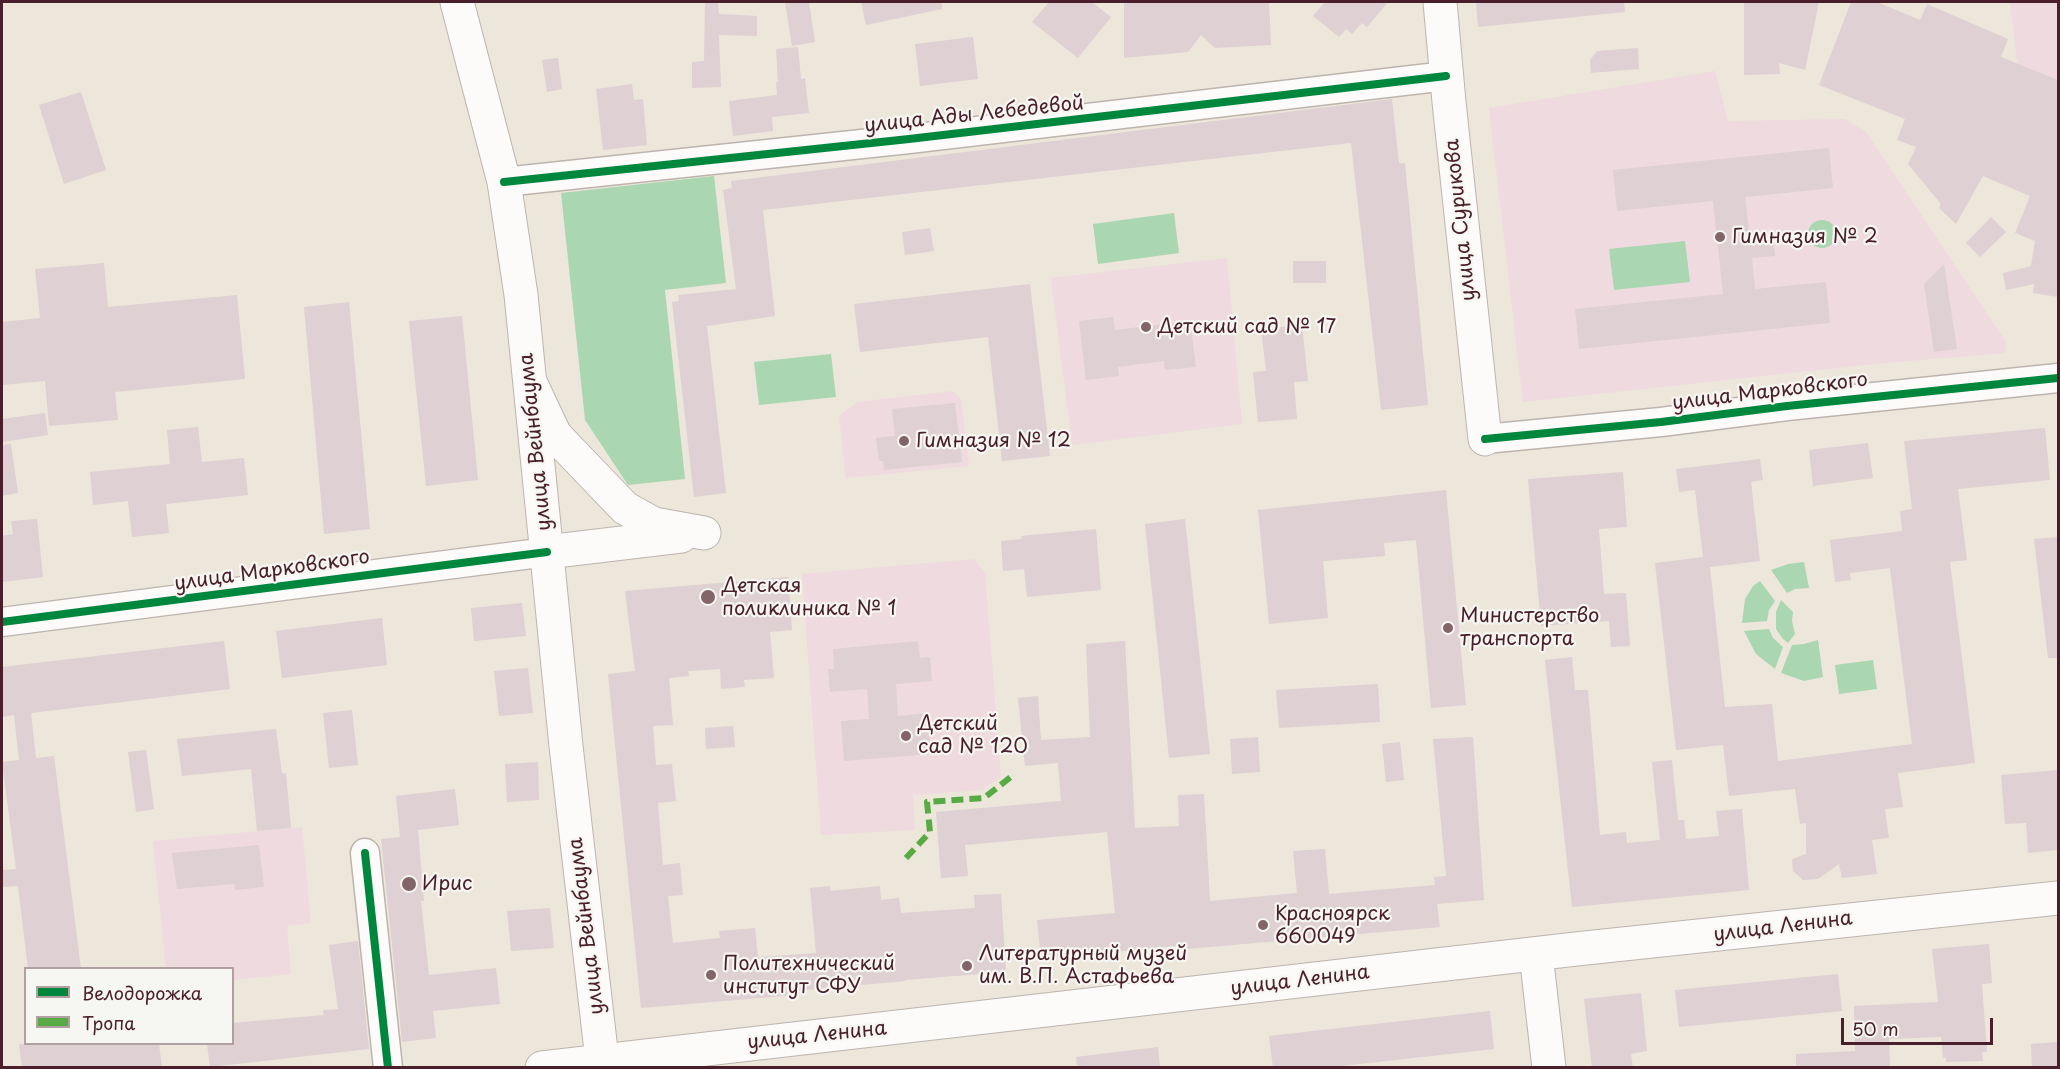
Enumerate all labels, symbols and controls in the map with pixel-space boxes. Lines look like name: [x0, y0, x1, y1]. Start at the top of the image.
street label: улица Ады Лебедевой: [863, 92, 1085, 138]
street label: улица Сурикова: [1441, 138, 1481, 302]
place label: Гимназия № 2: [1732, 225, 1878, 249]
marker: Гимназия № 2: [1713, 230, 1727, 244]
place label: Детский сад № 17: [1158, 315, 1336, 339]
marker: Детский сад № 17: [1139, 320, 1153, 334]
street label: улица Вейнбаума: [515, 352, 557, 532]
street label: улица Марковского: [1671, 368, 1869, 416]
place label: Гимназия № 12: [916, 429, 1071, 453]
marker: Гимназия № 12: [897, 434, 911, 448]
street label: улица Марковского: [173, 545, 371, 597]
place label: Детская поликлиника № 1: [722, 574, 896, 621]
marker: Детская поликлиника № 1: [699, 588, 717, 606]
place label: Министерство транспорта: [1460, 604, 1599, 651]
marker: Министерство транспорта: [1441, 621, 1455, 635]
place label: Детский сад № 120: [918, 712, 1028, 759]
marker: Детский сад № 120: [899, 729, 913, 743]
street label: улица Вейнбаума: [564, 836, 610, 1016]
place label: Ирис: [422, 872, 473, 896]
marker: Ирис: [400, 875, 418, 893]
place label: Красноярск 660049: [1275, 902, 1390, 949]
street label: улица Ленина: [1712, 907, 1854, 947]
marker: Красноярск 660049: [1256, 918, 1270, 932]
place label: Литературный музей им. В.П. Астафьева: [979, 942, 1187, 989]
place label: Политехнический институт СФУ: [723, 952, 895, 999]
marker: Литературный музей им. В.П. Астафьева: [960, 959, 974, 973]
street label: улица Ленина: [1229, 961, 1371, 1001]
legend: [24, 967, 234, 1045]
marker: Политехнический институт СФУ: [704, 968, 718, 982]
text: Велодорожка: [82, 979, 202, 1006]
scale bar: [1844, 1006, 1996, 1044]
text: Тропа: [82, 1009, 135, 1036]
text: 50 m: [1852, 1015, 1899, 1042]
street label: улица Ленина: [746, 1017, 888, 1055]

